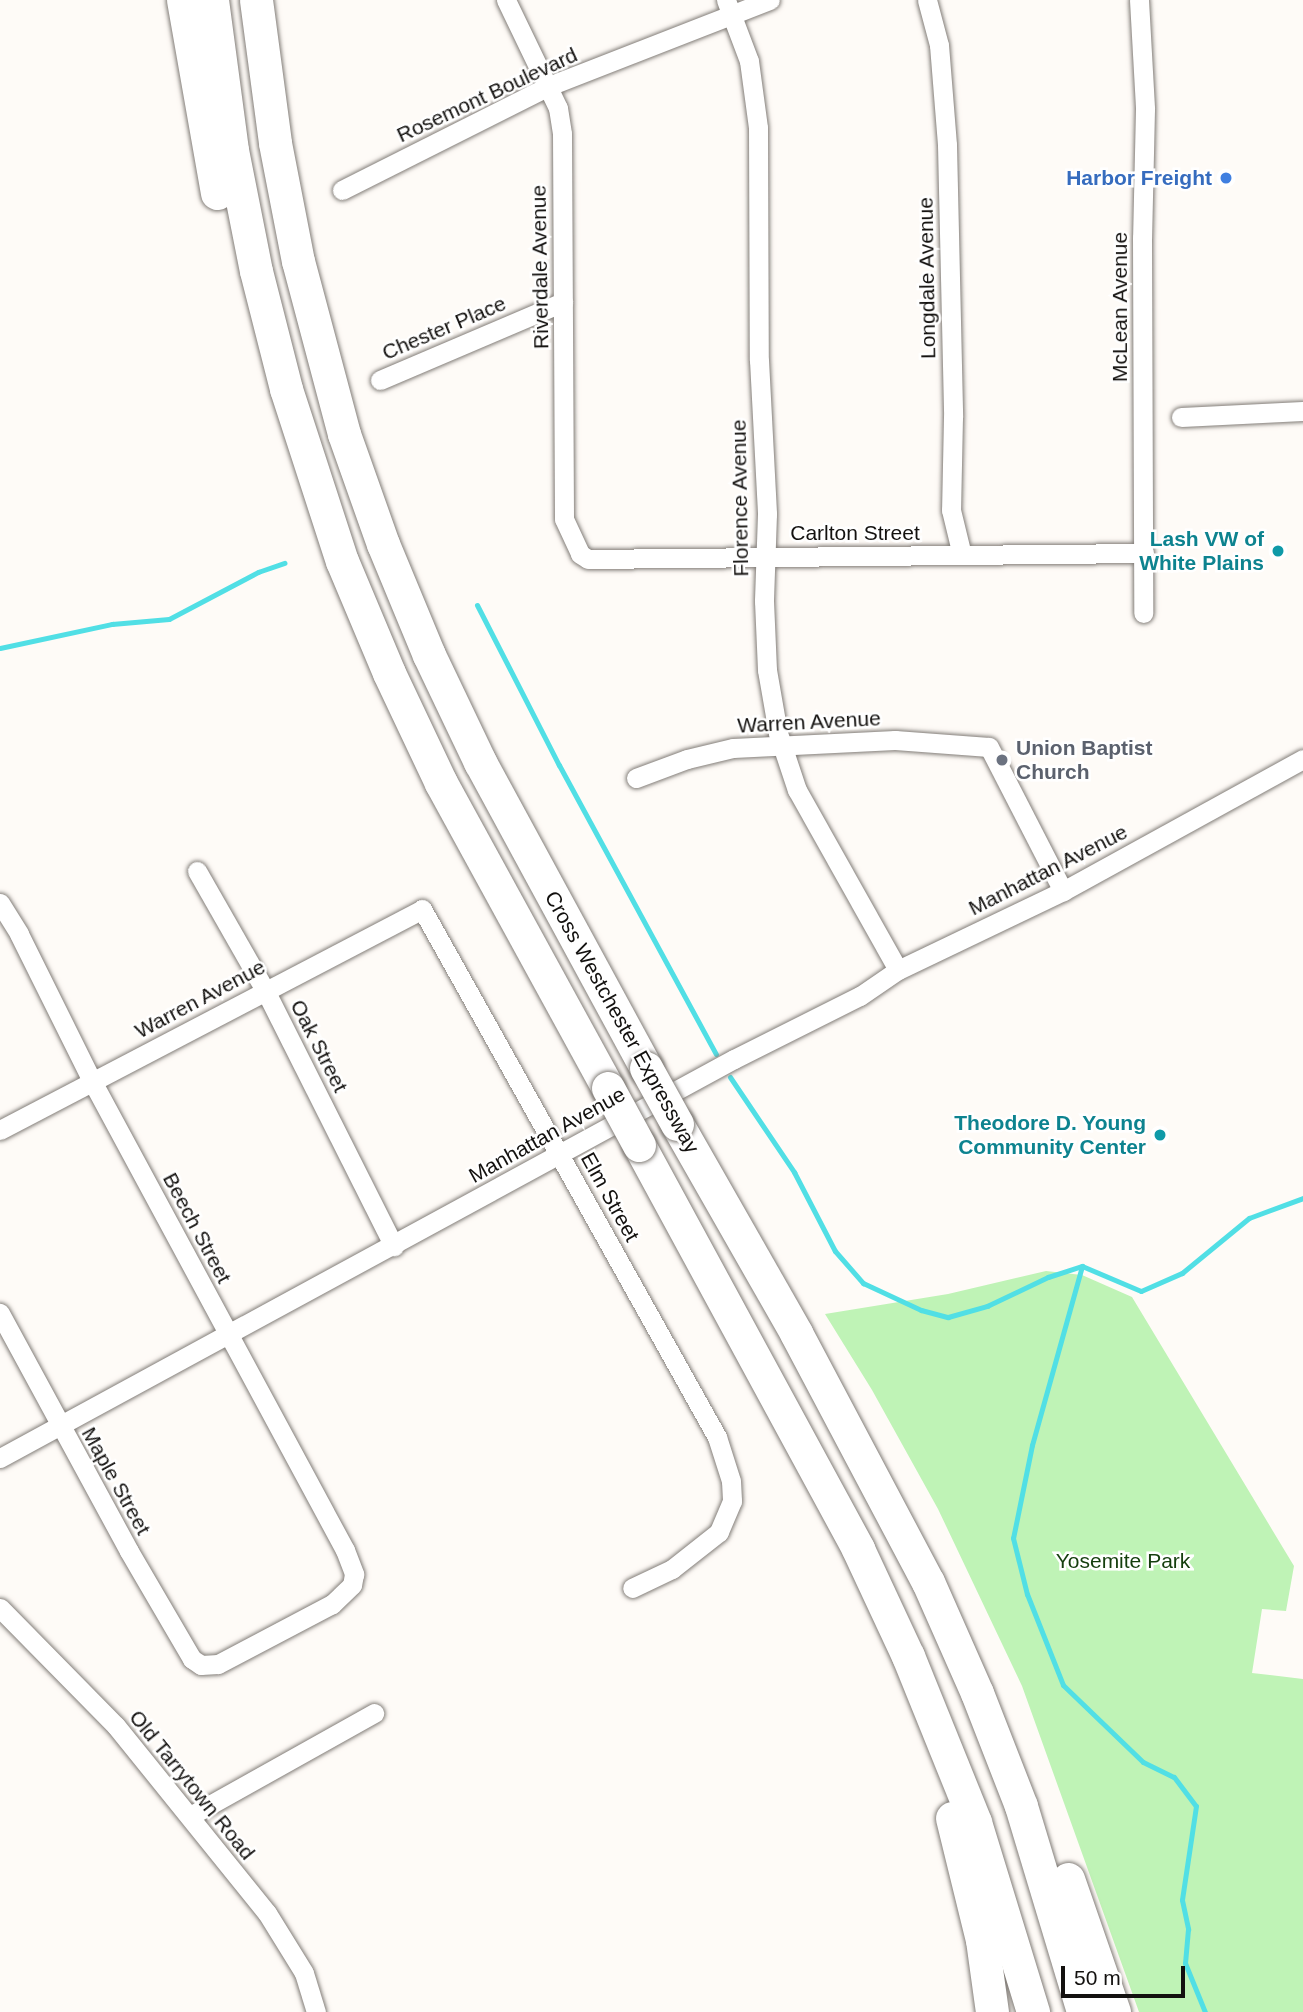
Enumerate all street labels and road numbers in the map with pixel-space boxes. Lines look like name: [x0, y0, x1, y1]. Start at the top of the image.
street label: Rosemont Boulevard: [393, 42, 581, 148]
street label: Riverdale Avenue: [526, 184, 554, 350]
street label: Longdale Avenue: [913, 196, 941, 360]
street label: McLean Avenue: [1107, 231, 1133, 383]
street label: Chester Place: [378, 291, 510, 365]
street label: Florence Avenue: [726, 419, 754, 577]
street label: Carlton Street: [790, 520, 920, 546]
street label: Warren Avenue: [736, 706, 882, 738]
street label: Manhattan Avenue: [964, 819, 1132, 921]
street label: Cross Westchester Expressway: [539, 886, 705, 1158]
street label: Warren Avenue: [130, 954, 270, 1044]
street label: Oak Street: [285, 996, 353, 1096]
street label: Manhattan Avenue: [464, 1081, 630, 1189]
street label: Elm Street: [575, 1148, 645, 1246]
street label: Beech Street: [157, 1168, 237, 1288]
street label: Maple Street: [76, 1423, 156, 1539]
street label: Old Tarrytown Road: [124, 1705, 260, 1865]

